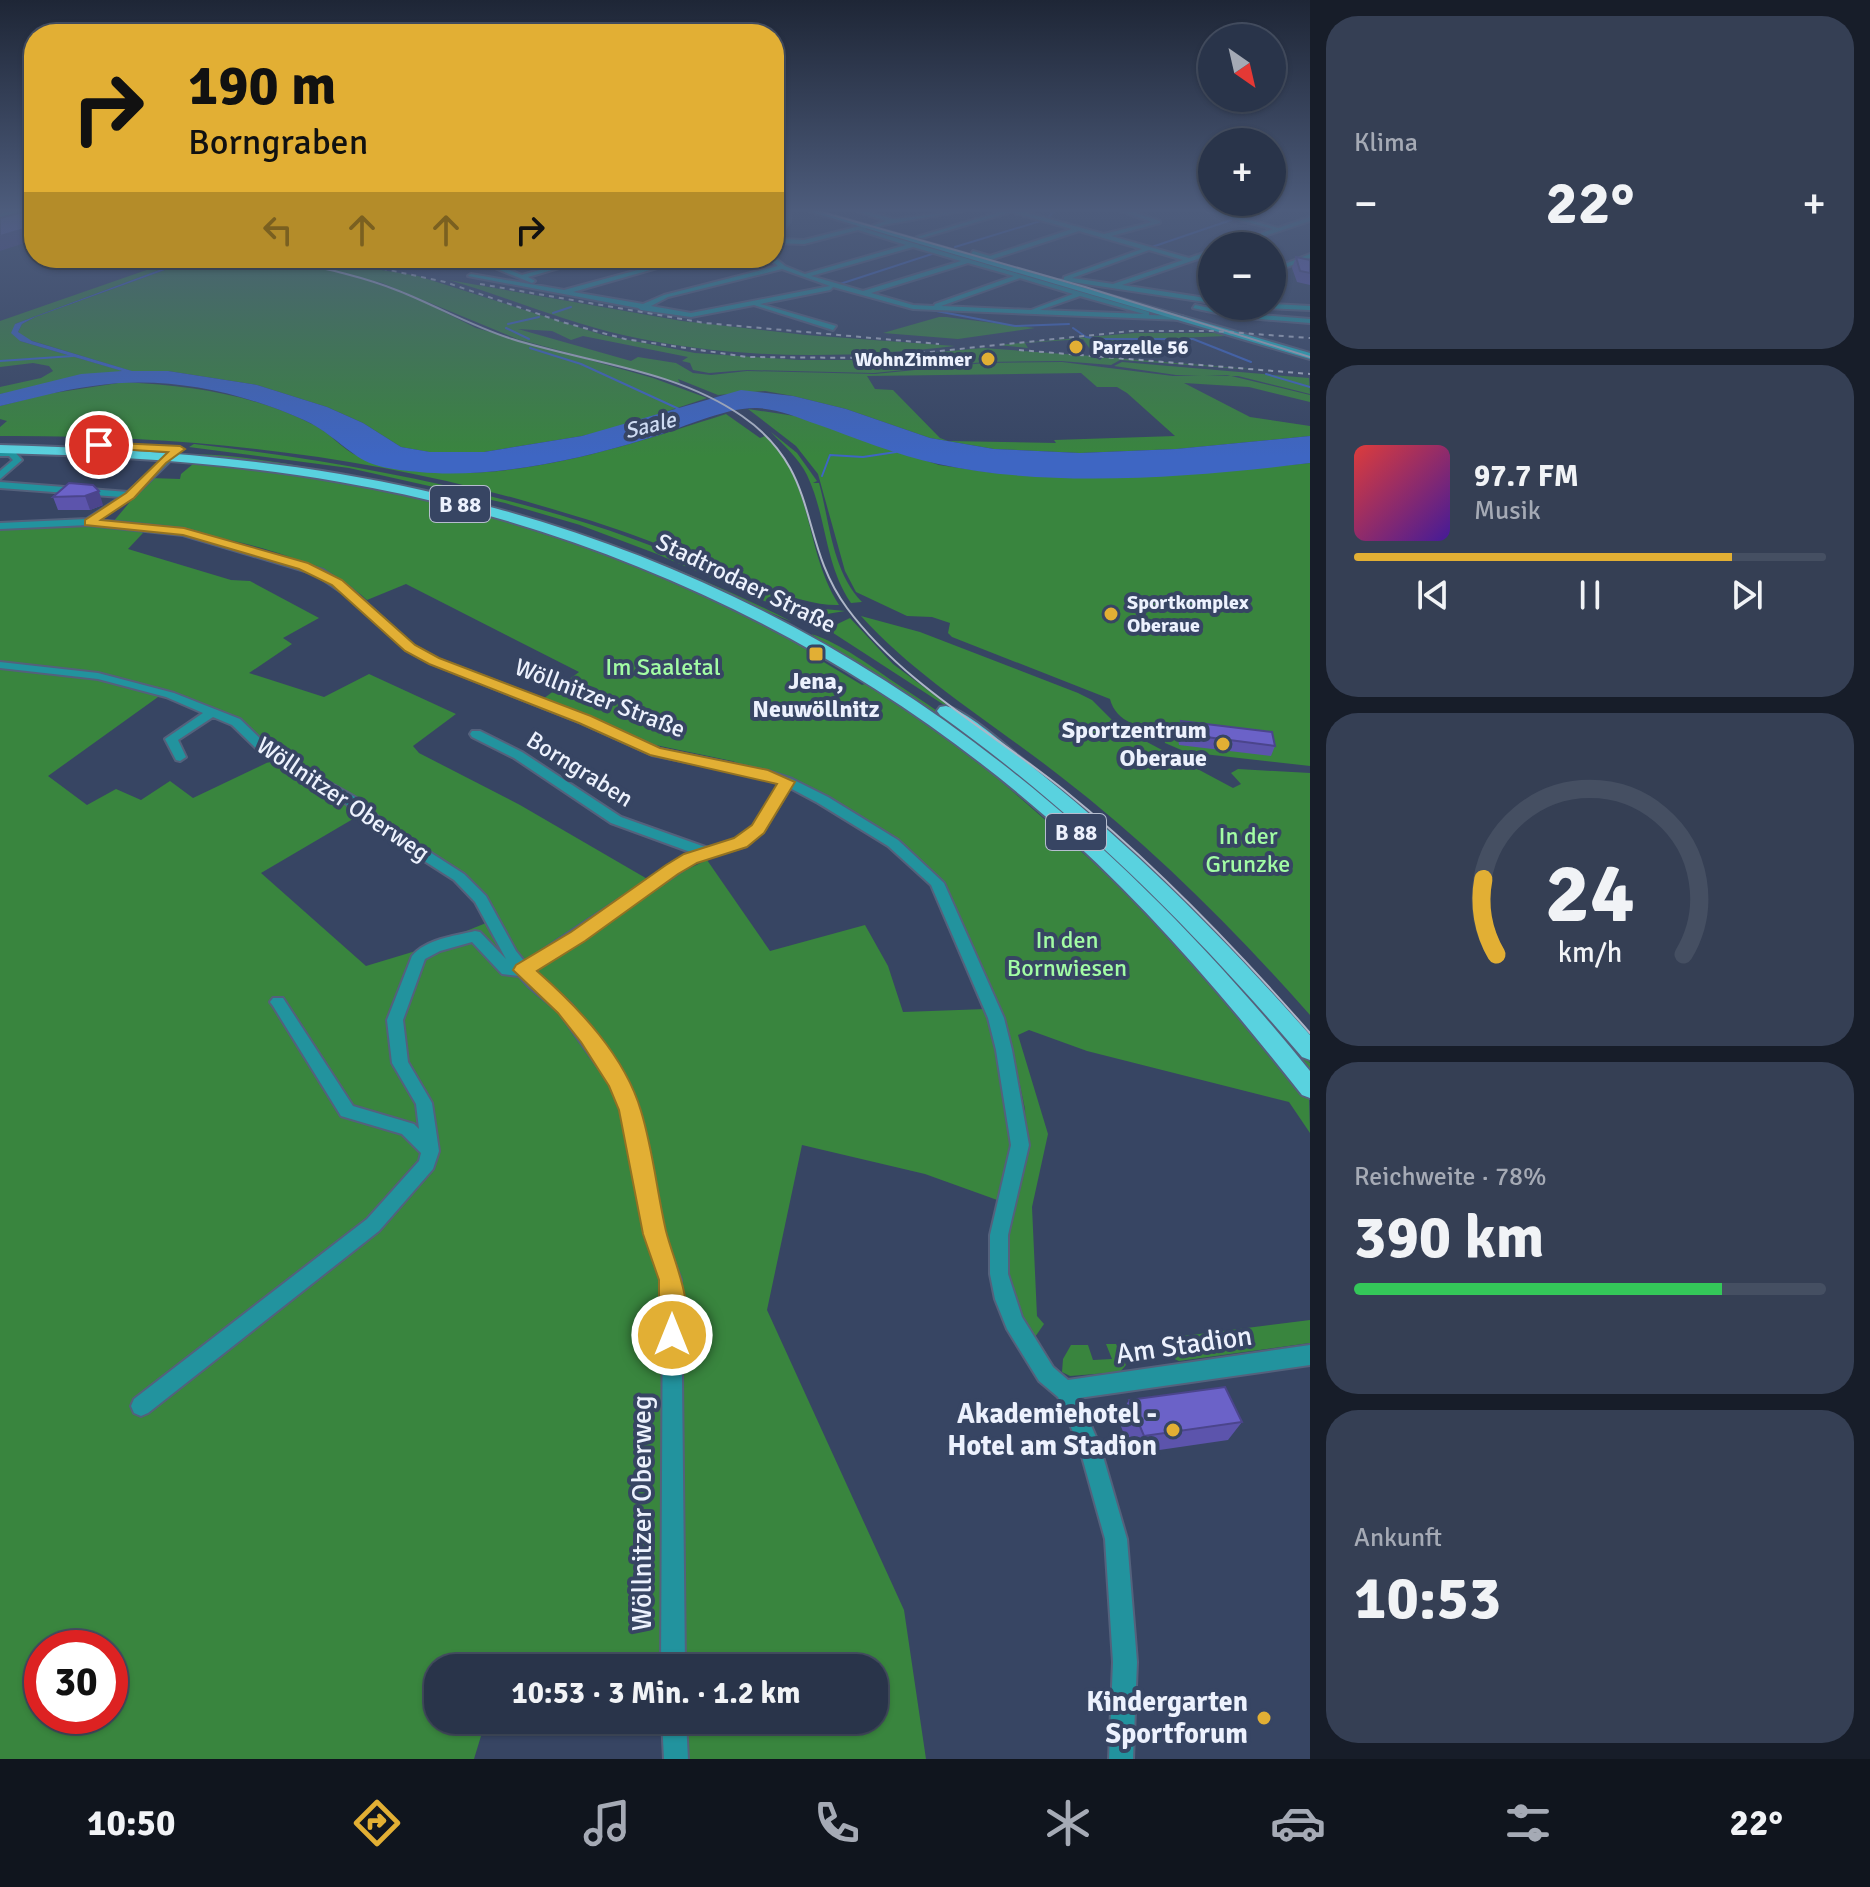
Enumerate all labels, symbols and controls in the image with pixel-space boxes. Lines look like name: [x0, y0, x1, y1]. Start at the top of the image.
north arrow: [1198, 24, 1286, 112]
map controls: [1198, 24, 1286, 320]
text: 190 m: [188, 51, 336, 120]
icon: right: [56, 56, 160, 160]
text: Borngraben: [188, 120, 368, 165]
text: Klima: [1354, 127, 1418, 159]
button: +: [1198, 128, 1286, 216]
text: 22°: [1546, 167, 1634, 241]
text: −: [1354, 177, 1378, 231]
text: +: [1802, 177, 1826, 231]
icon: left: [256, 208, 300, 252]
icon: ahead: [340, 208, 384, 252]
icon: ahead: [424, 208, 468, 252]
icon: right: [508, 208, 552, 252]
button: −: [1198, 232, 1286, 320]
place label: Parzelle 56: [1092, 335, 1189, 360]
marker: Parzelle 56: [1067, 338, 1085, 356]
place label: WohnZimmer: [855, 347, 972, 372]
marker: WohnZimmer: [979, 350, 997, 368]
water label: Saale: [622, 405, 679, 444]
pin: [65, 411, 133, 479]
icon: arrive: [77, 423, 121, 467]
text: 97.7 FM: [1474, 458, 1579, 495]
road number: B 88: [430, 486, 490, 522]
text: Musik: [1474, 495, 1541, 527]
street label: Stadtrodaer Straße: [651, 526, 841, 640]
icon: previous: [1411, 573, 1455, 617]
icon: pause: [1568, 573, 1612, 617]
icon: next: [1725, 573, 1769, 617]
place label: Sportkomplex Oberaue: [1127, 590, 1249, 638]
marker: Sportkomplex Oberaue: [1102, 605, 1120, 623]
marker: Jena, Neuwöllnitz: [807, 645, 825, 663]
street label: Wöllnitzer Straße: [511, 652, 689, 744]
park label: Im Saaletal: [605, 652, 721, 682]
place label: Jena, Neuwöllnitz: [752, 666, 880, 724]
place label: Sportzentrum Oberaue: [1062, 715, 1207, 773]
street label: Borngraben: [521, 724, 639, 814]
street label: Wöllnitzer Oberweg: [251, 730, 435, 868]
marker: Sportzentrum Oberaue: [1214, 735, 1232, 753]
road number: B 88: [1046, 814, 1106, 850]
park label: In der Grunzke: [1206, 821, 1290, 879]
text: 24: [1545, 843, 1635, 945]
park label: In den Bornwiesen: [1007, 925, 1127, 983]
text: km/h: [1558, 936, 1622, 971]
text: Reichweite · 78%: [1354, 1161, 1547, 1193]
text: 390 km: [1354, 1201, 1544, 1275]
position arrow: [630, 1293, 714, 1377]
street label: Am Stadion: [1114, 1319, 1254, 1371]
street label: Wöllnitzer Oberweg: [625, 1395, 659, 1631]
place label: Akademiehotel - Hotel am Stadion: [947, 1397, 1157, 1463]
marker: Akademiehotel - Hotel am Stadion: [1164, 1421, 1182, 1439]
text: Ankunft: [1354, 1522, 1442, 1554]
text: 10:53: [1354, 1562, 1501, 1636]
speed limit sign: 30: [24, 1630, 128, 1734]
text: 10:53 · 3 Min. · 1.2 km: [511, 1675, 801, 1712]
place label: Kindergarten Sportforum: [1086, 1685, 1248, 1751]
marker: Kindergarten Sportforum: [1255, 1709, 1273, 1727]
icon: directions: [349, 1795, 405, 1851]
icon: music: [579, 1795, 635, 1851]
icon: phone: [809, 1795, 865, 1851]
icon: climate: [1040, 1795, 1096, 1851]
icon: car: [1270, 1795, 1326, 1851]
icon: filters: [1500, 1795, 1556, 1851]
text: 10:50: [87, 1801, 175, 1846]
text: 22°: [1730, 1801, 1783, 1846]

